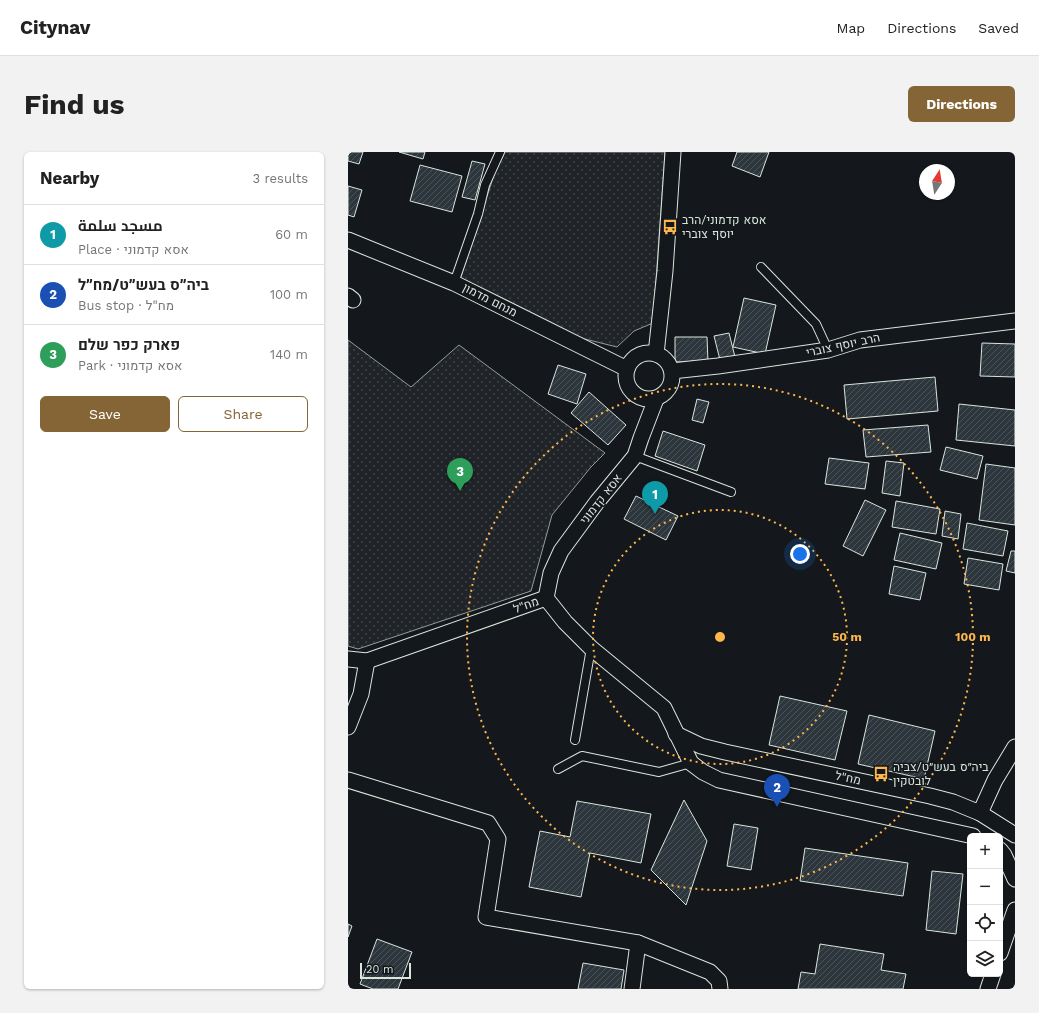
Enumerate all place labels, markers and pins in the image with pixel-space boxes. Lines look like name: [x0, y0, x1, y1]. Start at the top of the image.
place label: אסא קדמוני/הרב יוסף צוברי: [682, 213, 767, 241]
bus stop icon: אסא קדמוני/הרב יוסף צוברי: [661, 218, 679, 236]
pin: 3: [447, 458, 473, 491]
pin: 1: [642, 481, 668, 514]
centre of rings: [713, 630, 727, 644]
place label: ביה״ס בעש״ט/צביה לובטקין: [893, 760, 989, 788]
bus stop icon: ביה״ס בעש״ט/צביה לובטקין: [872, 765, 890, 783]
pin: 2: [764, 774, 790, 807]

